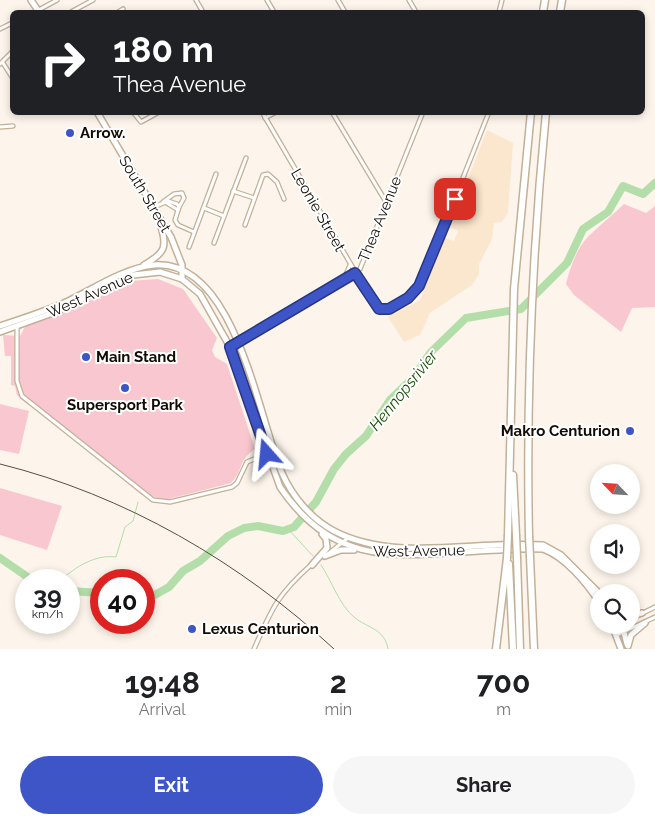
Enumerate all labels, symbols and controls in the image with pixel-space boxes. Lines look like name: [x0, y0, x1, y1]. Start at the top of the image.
text: 180 m: [113, 29, 214, 70]
icon: right: [30, 30, 95, 95]
text: Thea Avenue: [113, 71, 246, 97]
place label: Arrow.: [80, 124, 125, 142]
marker: Arrow.: [64, 127, 76, 139]
street label: South Street: [115, 152, 175, 236]
street label: Leonie Street: [287, 165, 349, 255]
street label: Thea Avenue: [355, 173, 405, 265]
pin: [434, 178, 476, 220]
icon: arrive: [441, 185, 469, 213]
street label: West Avenue: [44, 268, 136, 322]
water label: Hennopsrivier: [365, 346, 442, 434]
place label: Main Stand: [96, 348, 176, 366]
marker: Main Stand: [80, 351, 92, 363]
marker: Supersport Park: [119, 382, 131, 394]
place label: Supersport Park: [67, 396, 184, 414]
place label: Makro Centurion: [501, 422, 620, 440]
marker: Makro Centurion: [624, 425, 636, 437]
position arrow: [240, 427, 292, 479]
north arrow: [590, 464, 640, 514]
map controls: [590, 464, 640, 634]
button: sound: [590, 524, 640, 574]
street label: West Avenue: [373, 541, 465, 561]
speed limit sign: 40: [90, 569, 155, 634]
text: 39: [33, 580, 62, 610]
button: search: [590, 584, 640, 634]
text: km/h: [32, 607, 63, 621]
place label: Lexus Centurion: [202, 620, 319, 638]
marker: Lexus Centurion: [186, 623, 198, 635]
text: 19:48: [125, 665, 200, 700]
text: 2: [330, 665, 347, 700]
text: 700: [477, 665, 530, 700]
text: Arrival: [139, 700, 186, 719]
text: min: [324, 700, 352, 719]
text: m: [496, 700, 511, 719]
button: Exit: [20, 756, 323, 814]
button: Share: [333, 756, 635, 814]

